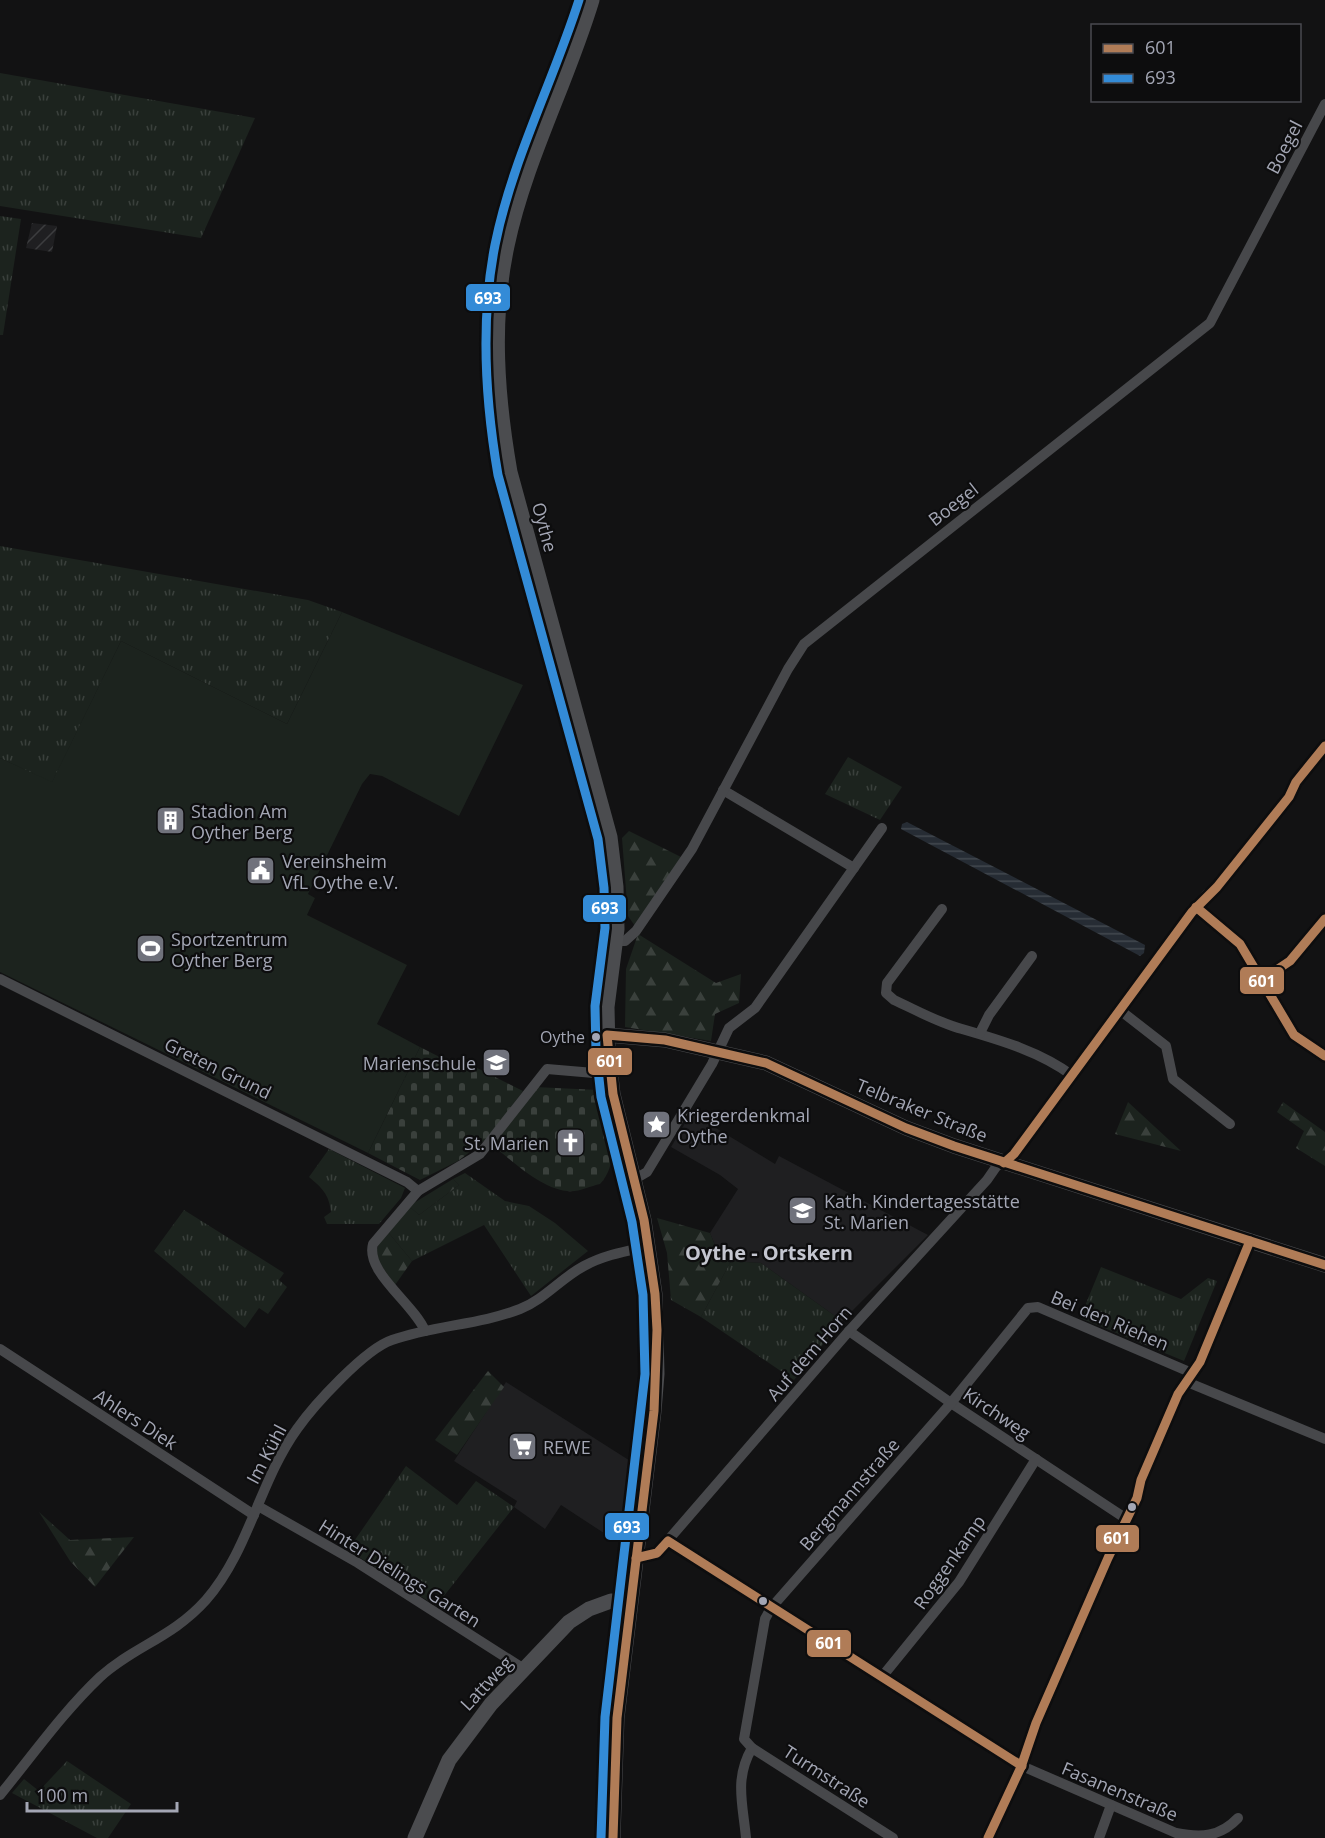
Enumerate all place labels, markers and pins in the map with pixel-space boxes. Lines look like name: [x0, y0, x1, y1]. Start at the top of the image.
place label: Stadion Am Oyther Berg: [191, 799, 293, 844]
building icon: Stadion Am Oyther Berg: [154, 805, 186, 837]
place label: Vereinsheim VfL Oythe e.V.: [282, 849, 398, 894]
public building icon: Vereinsheim VfL Oythe e.V.: [245, 855, 277, 887]
place label: Sportzentrum Oyther Berg: [171, 927, 288, 972]
sports icon: Sportzentrum Oyther Berg: [134, 933, 166, 965]
place label: Oythe: [540, 1026, 585, 1048]
marker: Oythe: [590, 1031, 602, 1043]
school or university icon: Marienschule: [481, 1047, 513, 1079]
place label: Marienschule: [363, 1051, 476, 1075]
place label: Kriegerdenkmal Oythe: [677, 1103, 810, 1148]
place icon: Kriegerdenkmal Oythe: [640, 1109, 672, 1141]
church icon: St. Marien: [554, 1127, 586, 1159]
place label: St. Marien: [464, 1131, 549, 1155]
place label: Kath. Kindertagesstätte St. Marien: [824, 1189, 1020, 1234]
school or university icon: Kath. Kindertagesstätte St. Marien: [787, 1195, 819, 1227]
supermarket icon: REWE: [506, 1431, 538, 1463]
place label: REWE: [543, 1435, 591, 1459]
unlabelled marker: [1126, 1501, 1138, 1513]
unlabelled marker: [757, 1595, 769, 1607]

